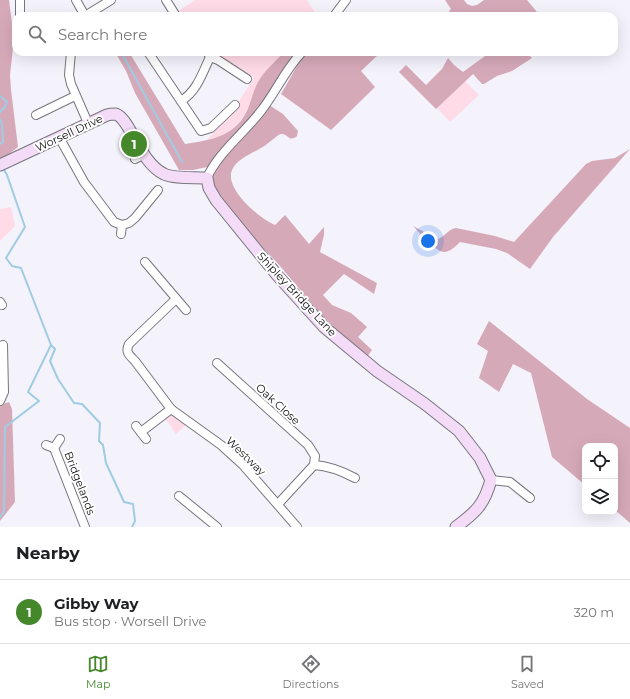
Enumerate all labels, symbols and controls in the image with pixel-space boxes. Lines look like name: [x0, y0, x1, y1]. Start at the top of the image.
search box: [12, 12, 618, 56]
icon: search: [26, 23, 48, 45]
text: Search here: [58, 25, 147, 44]
street label: Worsell Drive: [33, 111, 105, 155]
pin: 1: [121, 129, 147, 159]
your location: [418, 231, 438, 251]
street label: Shipley Bridge Lane: [254, 249, 340, 339]
street label: Oak Close: [253, 380, 303, 428]
street label: Westway: [223, 434, 269, 478]
map controls: [582, 443, 618, 515]
button: locate: [582, 443, 618, 479]
street label: Bridgelands: [61, 449, 99, 517]
button: layers: [582, 479, 618, 515]
text: Nearby: [16, 543, 80, 563]
text: Gibby Way: [54, 594, 138, 613]
text: 1: [26, 604, 32, 620]
text: 320 m: [574, 604, 614, 620]
text: Bus stop · Worsell Drive: [54, 613, 206, 629]
tab: Map: [86, 653, 110, 691]
tab: Directions: [283, 653, 339, 691]
tab: Saved: [511, 653, 544, 691]

